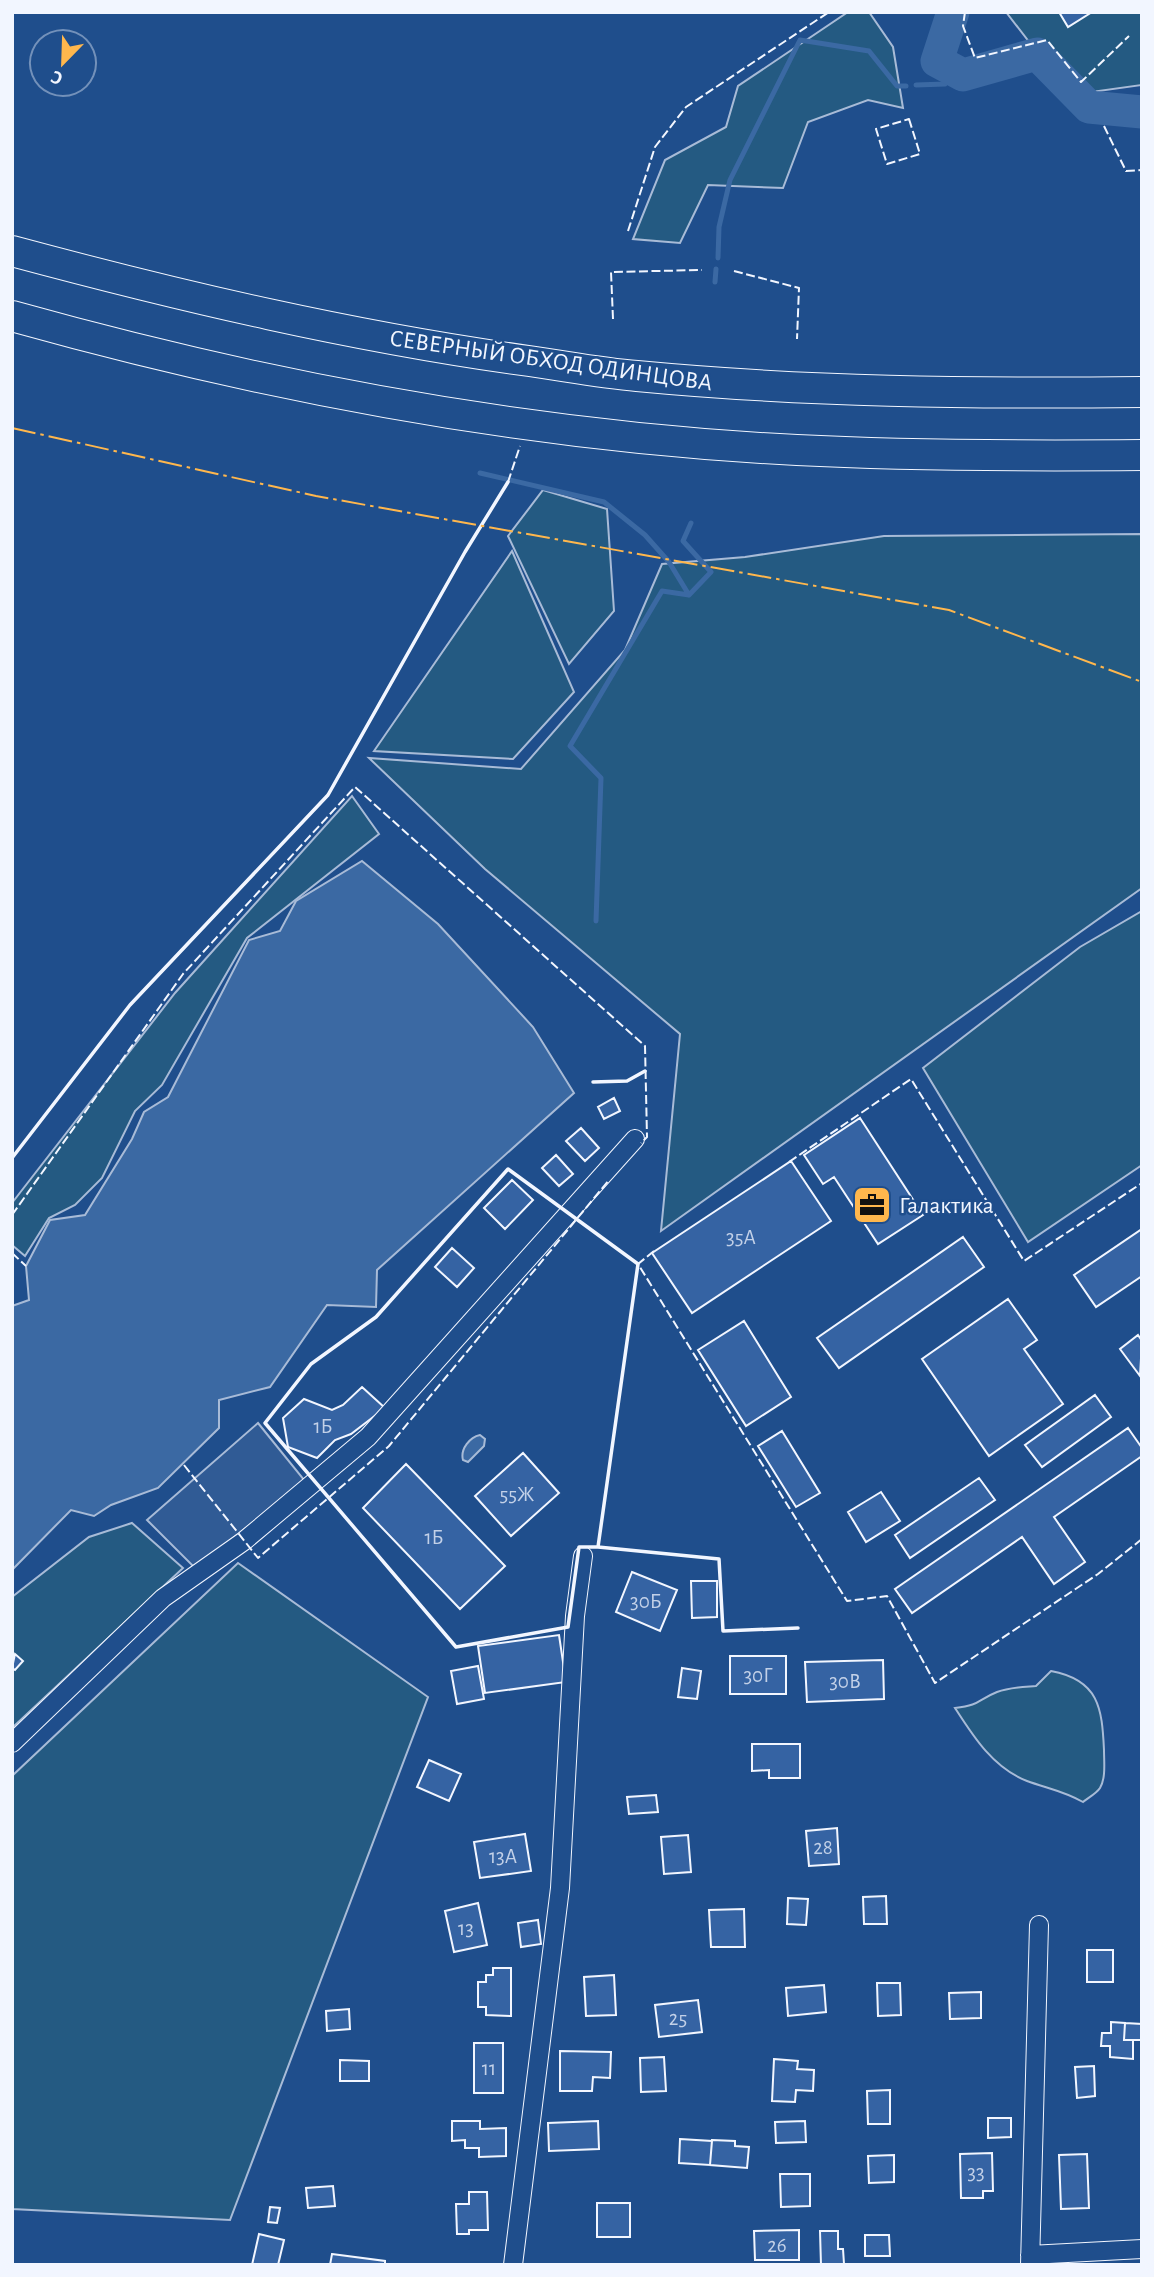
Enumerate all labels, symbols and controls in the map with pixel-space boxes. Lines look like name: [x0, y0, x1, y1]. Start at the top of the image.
north arrow: [28, 28, 98, 98]
text: С: [48, 66, 65, 88]
street label: СЕВЕРНЫЙ ОБХОД ОДИНЦОВА: [388, 326, 714, 396]
office icon: Галактика: [851, 1184, 893, 1226]
place label: Галактика: [899, 1194, 994, 1218]
house number: 35А: [726, 1227, 756, 1248]
house number: 1Б: [313, 1416, 333, 1437]
house number: 55Ж: [500, 1484, 534, 1505]
house number: 1Б: [424, 1527, 444, 1548]
house number: 30Б: [630, 1591, 662, 1612]
house number: 30Г: [743, 1665, 773, 1686]
house number: 30В: [829, 1671, 861, 1692]
house number: 28: [813, 1837, 833, 1858]
house number: 13А: [489, 1846, 517, 1867]
house number: 13: [458, 1918, 474, 1939]
house number: 25: [669, 2008, 687, 2029]
house number: 11: [482, 2058, 496, 2079]
house number: 33: [967, 2162, 985, 2183]
house number: 26: [767, 2235, 787, 2256]

